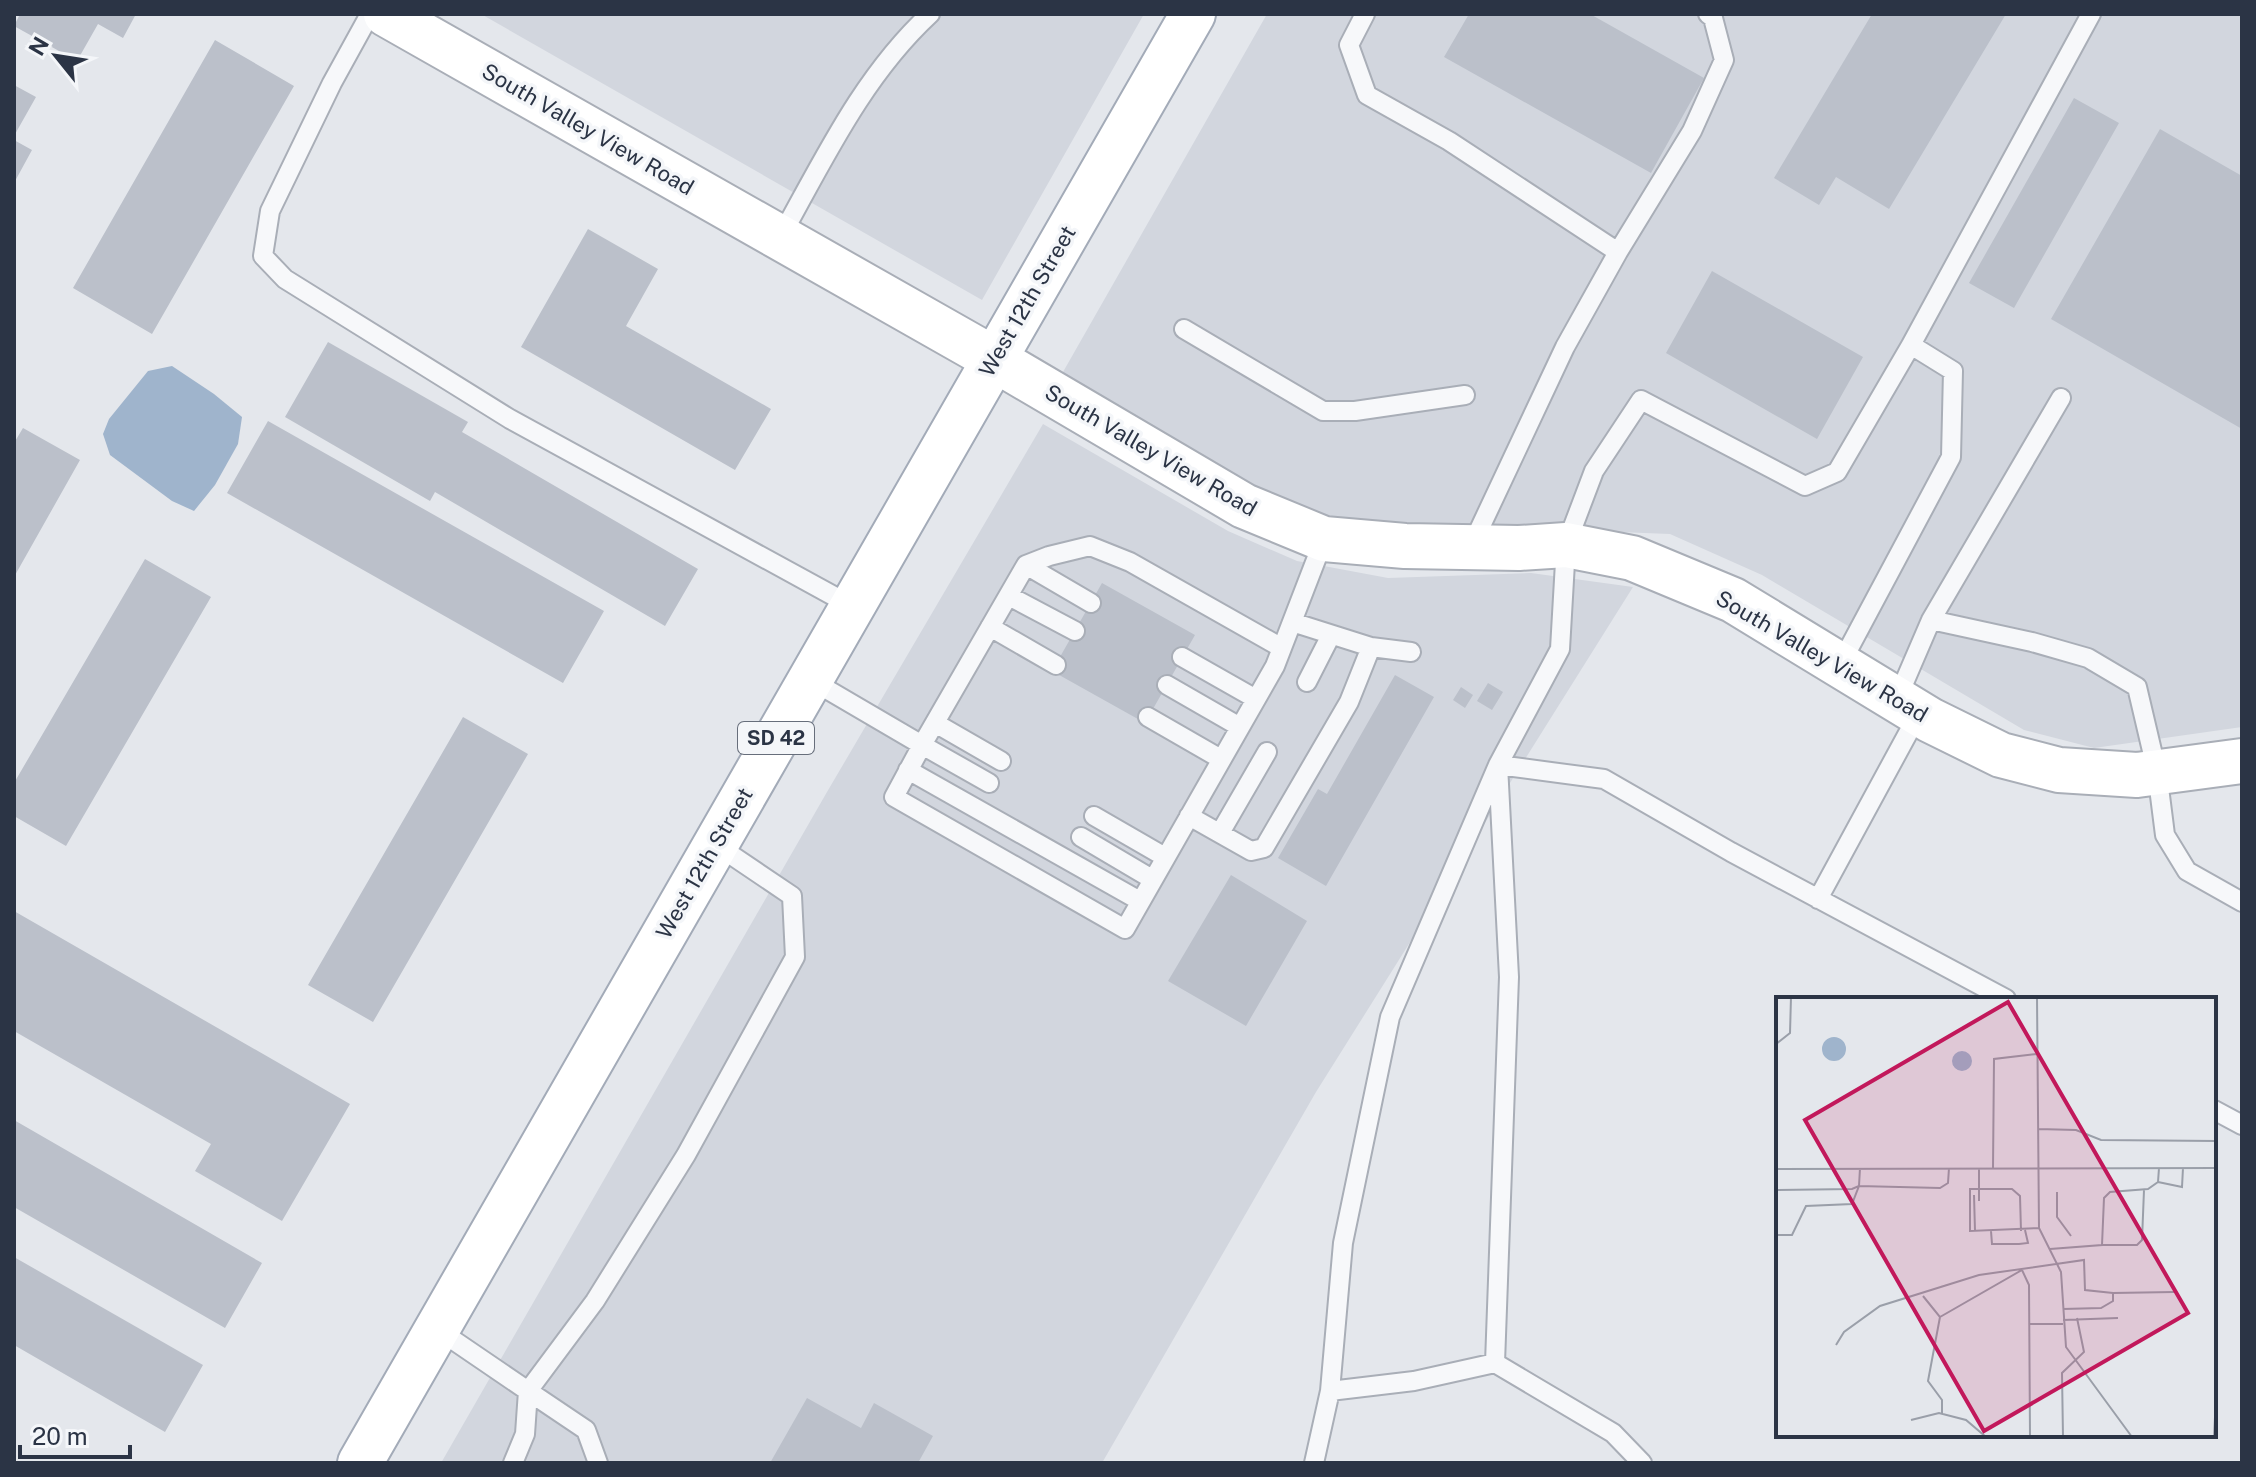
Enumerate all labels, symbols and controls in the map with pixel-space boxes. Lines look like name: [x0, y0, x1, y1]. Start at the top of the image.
north arrow: [16, 16, 96, 96]
text: N: [23, 32, 54, 60]
street label: South Valley View Road: [477, 58, 699, 200]
street label: West 12th Street: [973, 221, 1081, 381]
street label: South Valley View Road: [1040, 379, 1262, 521]
street label: South Valley View Road: [1711, 585, 1933, 727]
road number: SD 42: [738, 722, 814, 754]
street label: West 12th Street: [650, 783, 758, 943]
inset map: [1776, 997, 2216, 1437]
scale bar: [20, 1409, 130, 1459]
text: 20 m: [32, 1422, 88, 1450]

